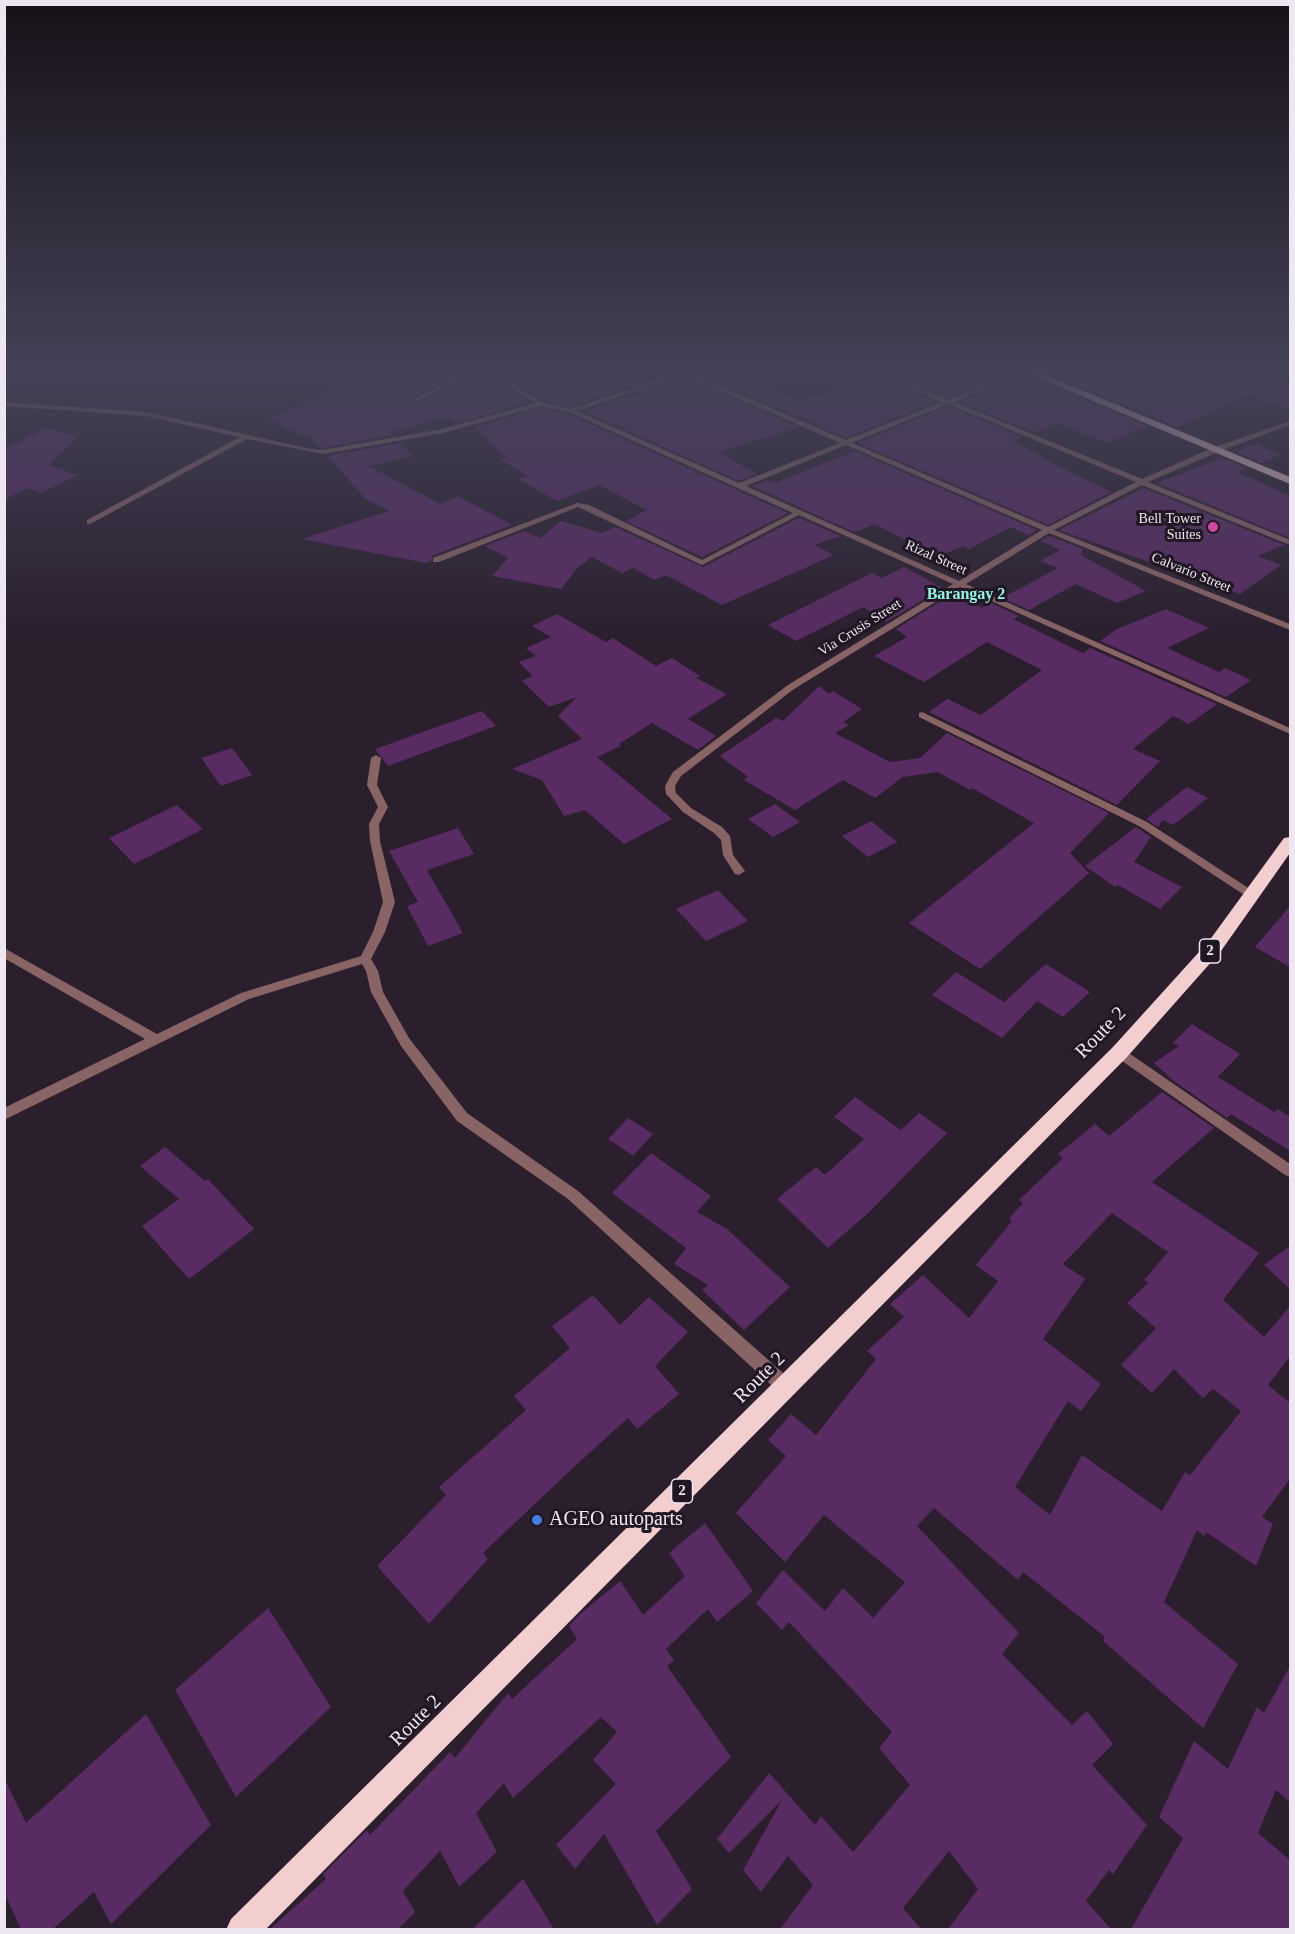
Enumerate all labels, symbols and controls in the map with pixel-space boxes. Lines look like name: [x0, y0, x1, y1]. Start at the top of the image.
place label: Bell Tower Suites: [1139, 511, 1201, 544]
marker: Bell Tower Suites: [1206, 520, 1220, 534]
street label: Rizal Street: [903, 537, 969, 579]
street label: Calvario Street: [1149, 549, 1233, 597]
district label: Barangay 2: [927, 585, 1005, 605]
street label: Via Crusis Street: [815, 596, 905, 660]
road number: 2: [1200, 939, 1220, 963]
street label: Route 2: [1071, 1002, 1131, 1064]
street label: Route 2: [729, 1347, 791, 1409]
road number: 2: [672, 1479, 692, 1503]
place label: AGEO autoparts: [549, 1508, 683, 1532]
marker: AGEO autoparts: [530, 1513, 544, 1527]
street label: Route 2: [385, 1690, 447, 1752]

